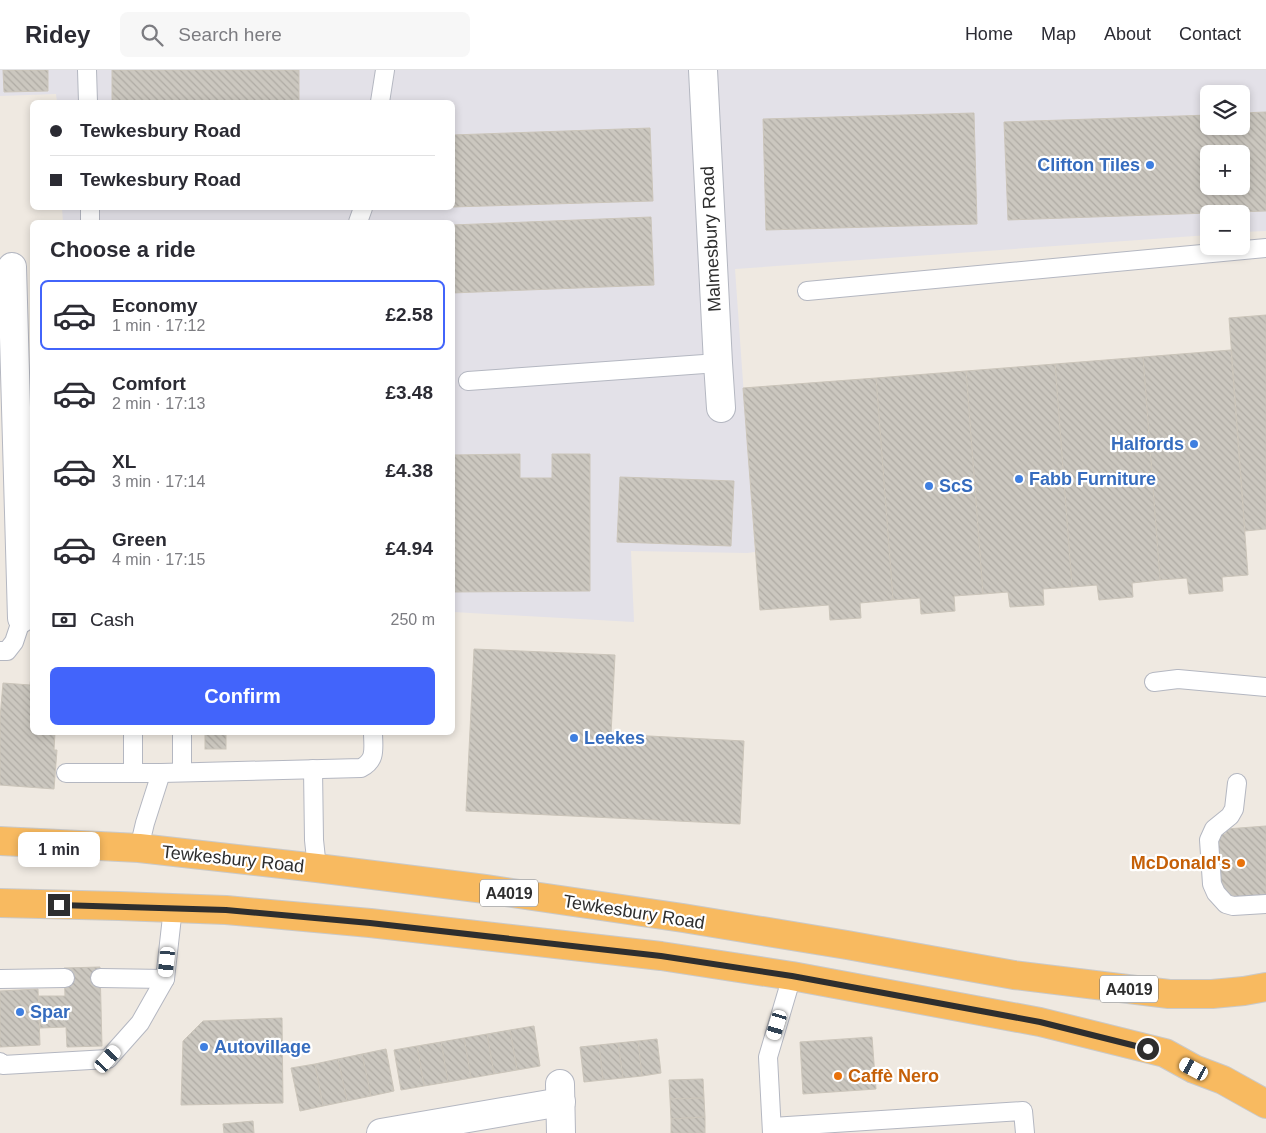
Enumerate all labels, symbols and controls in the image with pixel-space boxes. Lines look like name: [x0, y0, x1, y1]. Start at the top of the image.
search box: [120, 12, 470, 57]
text: Ridey: [25, 21, 90, 48]
icon: search: [138, 21, 166, 49]
text: Search here: [178, 24, 282, 45]
text: Home: [965, 24, 1013, 44]
text: Map: [1041, 24, 1076, 44]
text: About: [1104, 24, 1151, 44]
text: Contact: [1179, 24, 1241, 44]
map controls: [1200, 85, 1250, 255]
button: layers: [1200, 85, 1250, 135]
text: Tewkesbury Road: [80, 120, 241, 141]
button: +: [1200, 145, 1250, 195]
place label: Clifton Tiles: [1037, 155, 1140, 175]
marker: Clifton Tiles: [1144, 159, 1156, 171]
street label: Malmesbury Road: [697, 166, 725, 312]
text: Tewkesbury Road: [80, 169, 241, 190]
button: −: [1200, 205, 1250, 255]
text: Choose a ride: [50, 237, 195, 262]
icon: car: [52, 293, 97, 338]
text: Economy: [112, 295, 198, 316]
text: £2.58: [385, 304, 433, 325]
text: 1 min · 17:12: [112, 317, 205, 334]
icon: car: [52, 371, 97, 416]
text: Comfort: [112, 373, 186, 394]
text: £3.48: [385, 382, 433, 403]
text: 2 min · 17:13: [112, 395, 205, 412]
place label: Halfords: [1111, 434, 1184, 454]
marker: Halfords: [1188, 438, 1200, 450]
icon: car: [52, 449, 97, 494]
text: XL: [112, 451, 136, 472]
text: £4.38: [385, 460, 433, 481]
place label: Fabb Furniture: [1029, 469, 1156, 489]
text: 3 min · 17:14: [112, 473, 205, 490]
marker: Fabb Furniture: [1013, 473, 1025, 485]
place label: ScS: [939, 476, 973, 496]
marker: ScS: [923, 480, 935, 492]
icon: car: [52, 527, 97, 572]
text: Green: [112, 529, 167, 550]
text: £4.94: [385, 538, 433, 559]
text: 4 min · 17:15: [112, 551, 205, 568]
icon: cash: [50, 606, 78, 634]
text: Cash: [90, 609, 134, 630]
text: 250 m: [391, 611, 435, 628]
button: Confirm: [50, 667, 435, 725]
place label: Leekes: [584, 728, 645, 748]
marker: Leekes: [568, 732, 580, 744]
callout: 1 min: [18, 832, 100, 868]
text: 1 min: [38, 841, 80, 858]
street label: Tewkesbury Road: [161, 842, 305, 876]
place label: McDonald's: [1131, 853, 1231, 873]
marker: McDonald's: [1235, 857, 1247, 869]
road number: A4019: [480, 880, 538, 906]
street label: Tewkesbury Road: [562, 891, 706, 933]
route end: [48, 894, 70, 916]
car: [157, 946, 176, 978]
road number: A4019: [1100, 976, 1158, 1002]
place label: Spar: [30, 1002, 70, 1022]
marker: Spar: [14, 1006, 26, 1018]
car: [765, 1008, 788, 1042]
place label: Autovillage: [214, 1037, 311, 1057]
route start: [1137, 1038, 1159, 1060]
marker: Autovillage: [198, 1041, 210, 1053]
car: [92, 1043, 123, 1075]
car: [1177, 1055, 1210, 1083]
place label: Caffè Nero: [848, 1066, 939, 1086]
marker: Caffè Nero: [832, 1070, 844, 1082]

